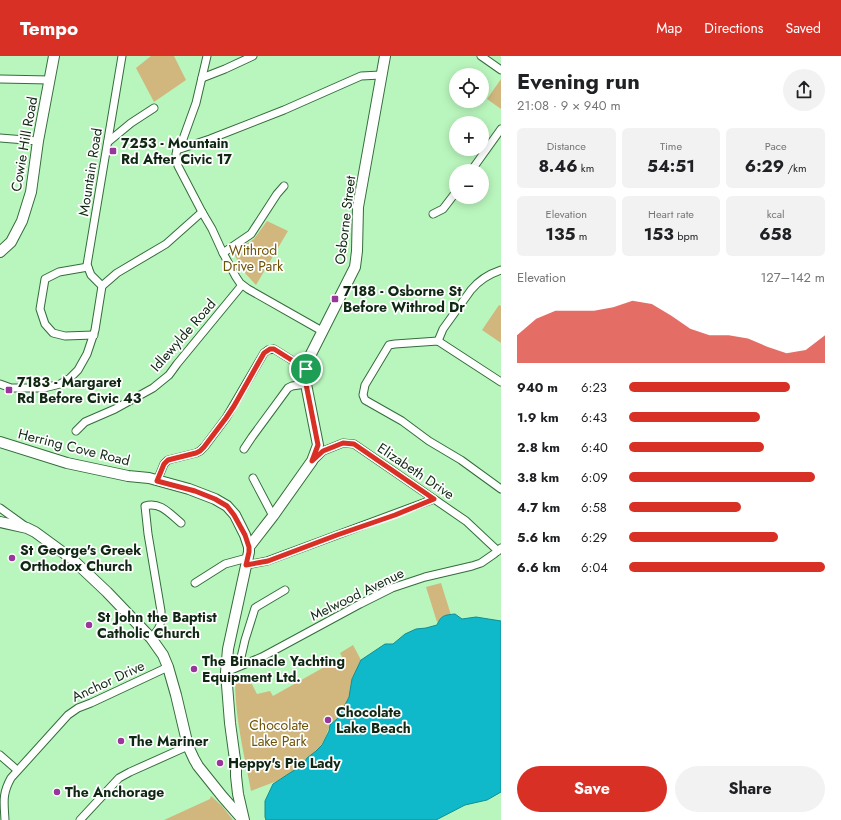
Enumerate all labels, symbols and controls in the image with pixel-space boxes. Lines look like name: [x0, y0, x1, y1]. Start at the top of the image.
text: Tempo: [20, 15, 78, 42]
text: Map: [656, 18, 682, 38]
text: Directions: [704, 18, 764, 38]
text: Saved: [786, 18, 821, 38]
text: Evening run: [517, 65, 640, 97]
map controls: [449, 68, 489, 204]
button: locate: [449, 68, 489, 108]
button: share: [783, 69, 825, 111]
street label: Cowie Hill Road: [6, 95, 42, 193]
text: 21:08 · 9 × 940 m: [517, 96, 621, 115]
button: +: [449, 116, 489, 156]
street label: Mountain Road: [73, 126, 107, 218]
place label: 7253 - Mountain Rd After Civic 17: [121, 133, 233, 169]
text: Distance: [547, 138, 586, 154]
text: Time: [660, 138, 682, 154]
text: Pace: [765, 138, 787, 154]
marker: 7253 - Mountain Rd After Civic 17: [108, 146, 118, 156]
text: 8.46: [538, 154, 578, 178]
text: 54:51: [647, 154, 695, 178]
text: 6:29: [745, 154, 784, 178]
text: km: [578, 160, 594, 176]
text: /km: [784, 160, 807, 176]
button: −: [449, 164, 489, 204]
street label: Osborne Street: [330, 174, 360, 266]
text: Elevation: [546, 206, 587, 222]
text: Heart rate: [648, 206, 694, 222]
text: kcal: [767, 206, 785, 222]
text: 135: [545, 222, 575, 246]
text: 153: [644, 222, 674, 246]
text: 658: [759, 222, 792, 246]
text: m: [575, 228, 587, 244]
text: bpm: [674, 228, 698, 244]
park label: Withrod Drive Park: [223, 240, 284, 276]
text: Elevation: [517, 268, 566, 287]
text: 127–142 m: [760, 268, 825, 287]
place label: 7188 - Osborne St Before Withrod Dr: [343, 281, 465, 317]
street label: Idlewylde Road: [146, 294, 220, 376]
marker: 7188 - Osborne St Before Withrod Dr: [330, 294, 340, 304]
pin: [289, 352, 323, 386]
icon: arrive: [295, 358, 317, 380]
place label: 7183 - Margaret Rd Before Civic 43: [17, 372, 142, 408]
text: 940 m: [517, 378, 558, 397]
text: 6:23: [581, 378, 607, 397]
marker: 7183 - Margaret Rd Before Civic 43: [4, 385, 14, 395]
text: 1.9 km: [517, 408, 559, 427]
text: 6:43: [581, 408, 607, 427]
street label: Herring Cove Road: [16, 423, 132, 471]
street label: Elizabeth Drive: [374, 438, 458, 504]
text: 2.8 km: [517, 438, 560, 457]
text: 6:40: [581, 438, 608, 457]
text: 3.8 km: [517, 468, 559, 487]
text: 6:09: [581, 468, 608, 487]
text: 4.7 km: [517, 498, 560, 517]
text: 6:58: [581, 498, 607, 517]
text: 5.6 km: [517, 528, 560, 547]
text: 6:29: [581, 528, 607, 547]
place label: St George's Greek Orthodox Church: [20, 540, 141, 576]
marker: St George's Greek Orthodox Church: [7, 553, 17, 563]
text: 6.6 km: [517, 558, 561, 577]
text: 6:04: [581, 558, 608, 577]
street label: Melwood Avenue: [307, 563, 407, 625]
place label: St John the Baptist Catholic Church: [97, 607, 217, 643]
marker: St John the Baptist Catholic Church: [84, 620, 94, 630]
place label: The Binnacle Yachting Equipment Ltd.: [202, 651, 345, 687]
street label: Anchor Drive: [68, 655, 148, 707]
marker: The Binnacle Yachting Equipment Ltd.: [189, 664, 199, 674]
place label: Chocolate Lake Beach: [336, 702, 411, 738]
park label: Chocolate Lake Park: [249, 715, 309, 751]
marker: Chocolate Lake Beach: [323, 715, 333, 725]
place label: The Mariner: [129, 731, 209, 751]
marker: The Mariner: [116, 736, 126, 746]
place label: Heppy's Pie Lady: [228, 753, 341, 773]
marker: Heppy's Pie Lady: [215, 758, 225, 768]
button: Save: [517, 766, 667, 812]
button: Share: [675, 766, 825, 812]
place label: The Anchorage: [65, 782, 164, 802]
marker: The Anchorage: [52, 787, 62, 797]

